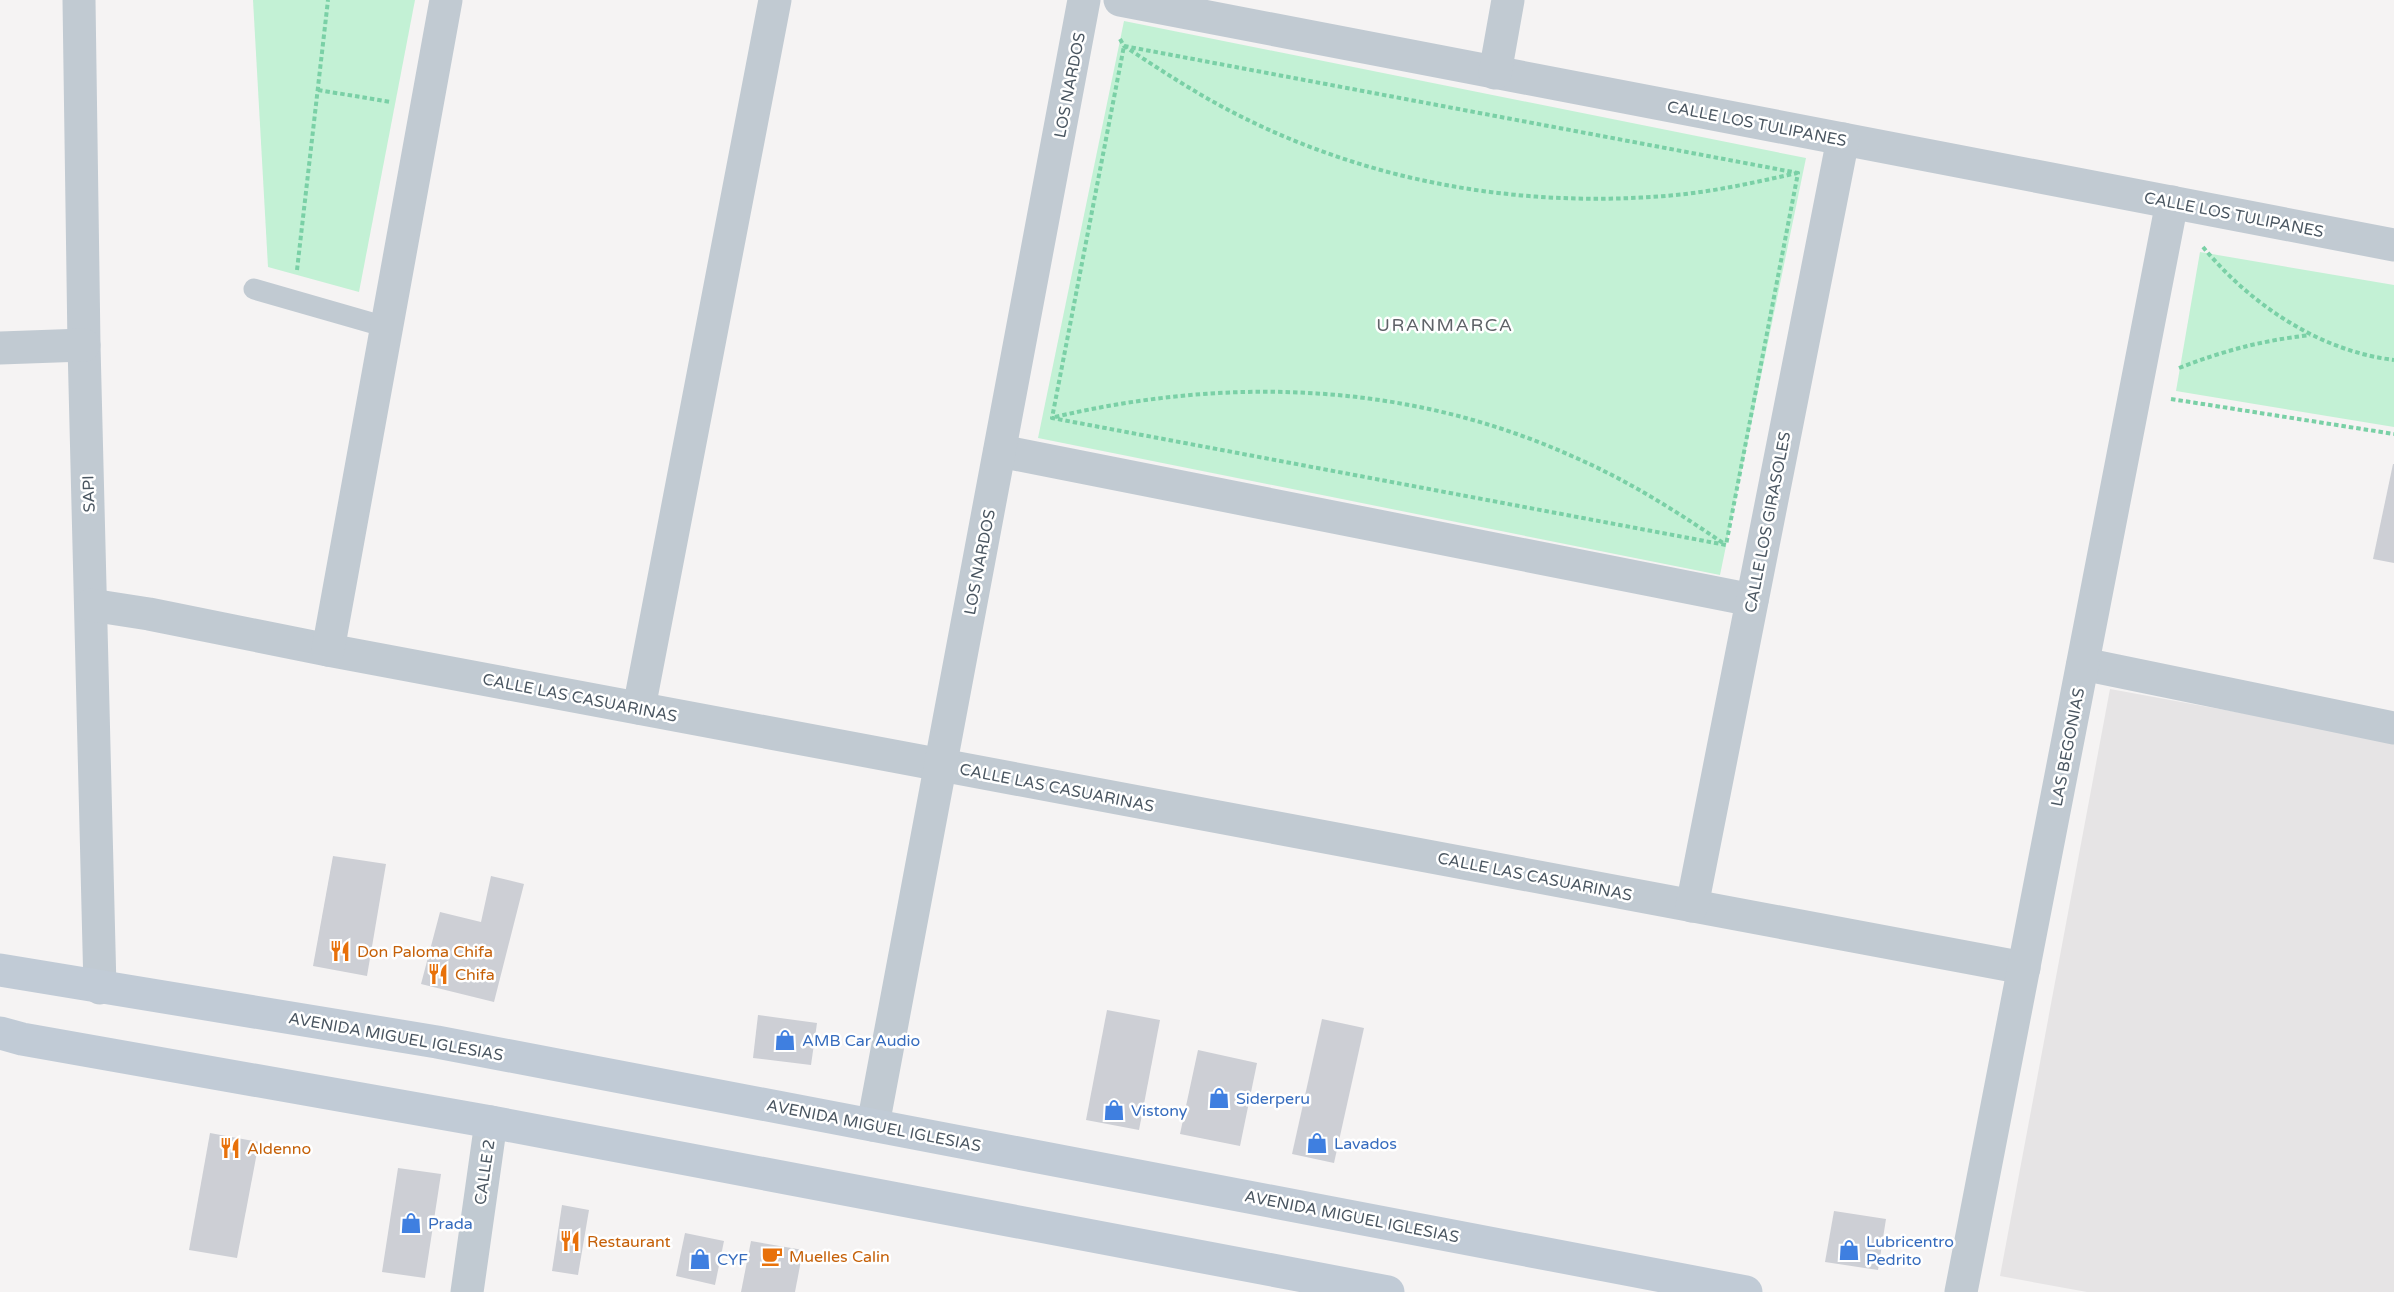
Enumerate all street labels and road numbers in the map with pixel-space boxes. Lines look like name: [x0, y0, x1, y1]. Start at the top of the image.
street label: LOS NARDOS: [1050, 30, 1090, 140]
street label: CALLE LOS TULIPANES: [1665, 97, 1848, 151]
street label: CALLE LOS TULIPANES: [2142, 188, 2325, 242]
street label: CALLE LOS GIRASOLES: [1741, 430, 1795, 615]
street label: SAPI: [78, 475, 100, 513]
street label: LOS NARDOS: [960, 507, 1000, 617]
street label: CALLE LAS CASUARINAS: [481, 669, 679, 727]
street label: LAS BEGONIAS: [2047, 686, 2089, 808]
street label: CALLE LAS CASUARINAS: [958, 759, 1156, 817]
street label: CALLE LAS CASUARINAS: [1436, 848, 1634, 906]
street label: AVENIDA MIGUEL IGLESIAS: [287, 1008, 505, 1066]
street label: AVENIDA MIGUEL IGLESIAS: [765, 1095, 983, 1157]
street label: CALLE 2: [471, 1138, 499, 1206]
street label: AVENIDA MIGUEL IGLESIAS: [1243, 1186, 1461, 1248]

